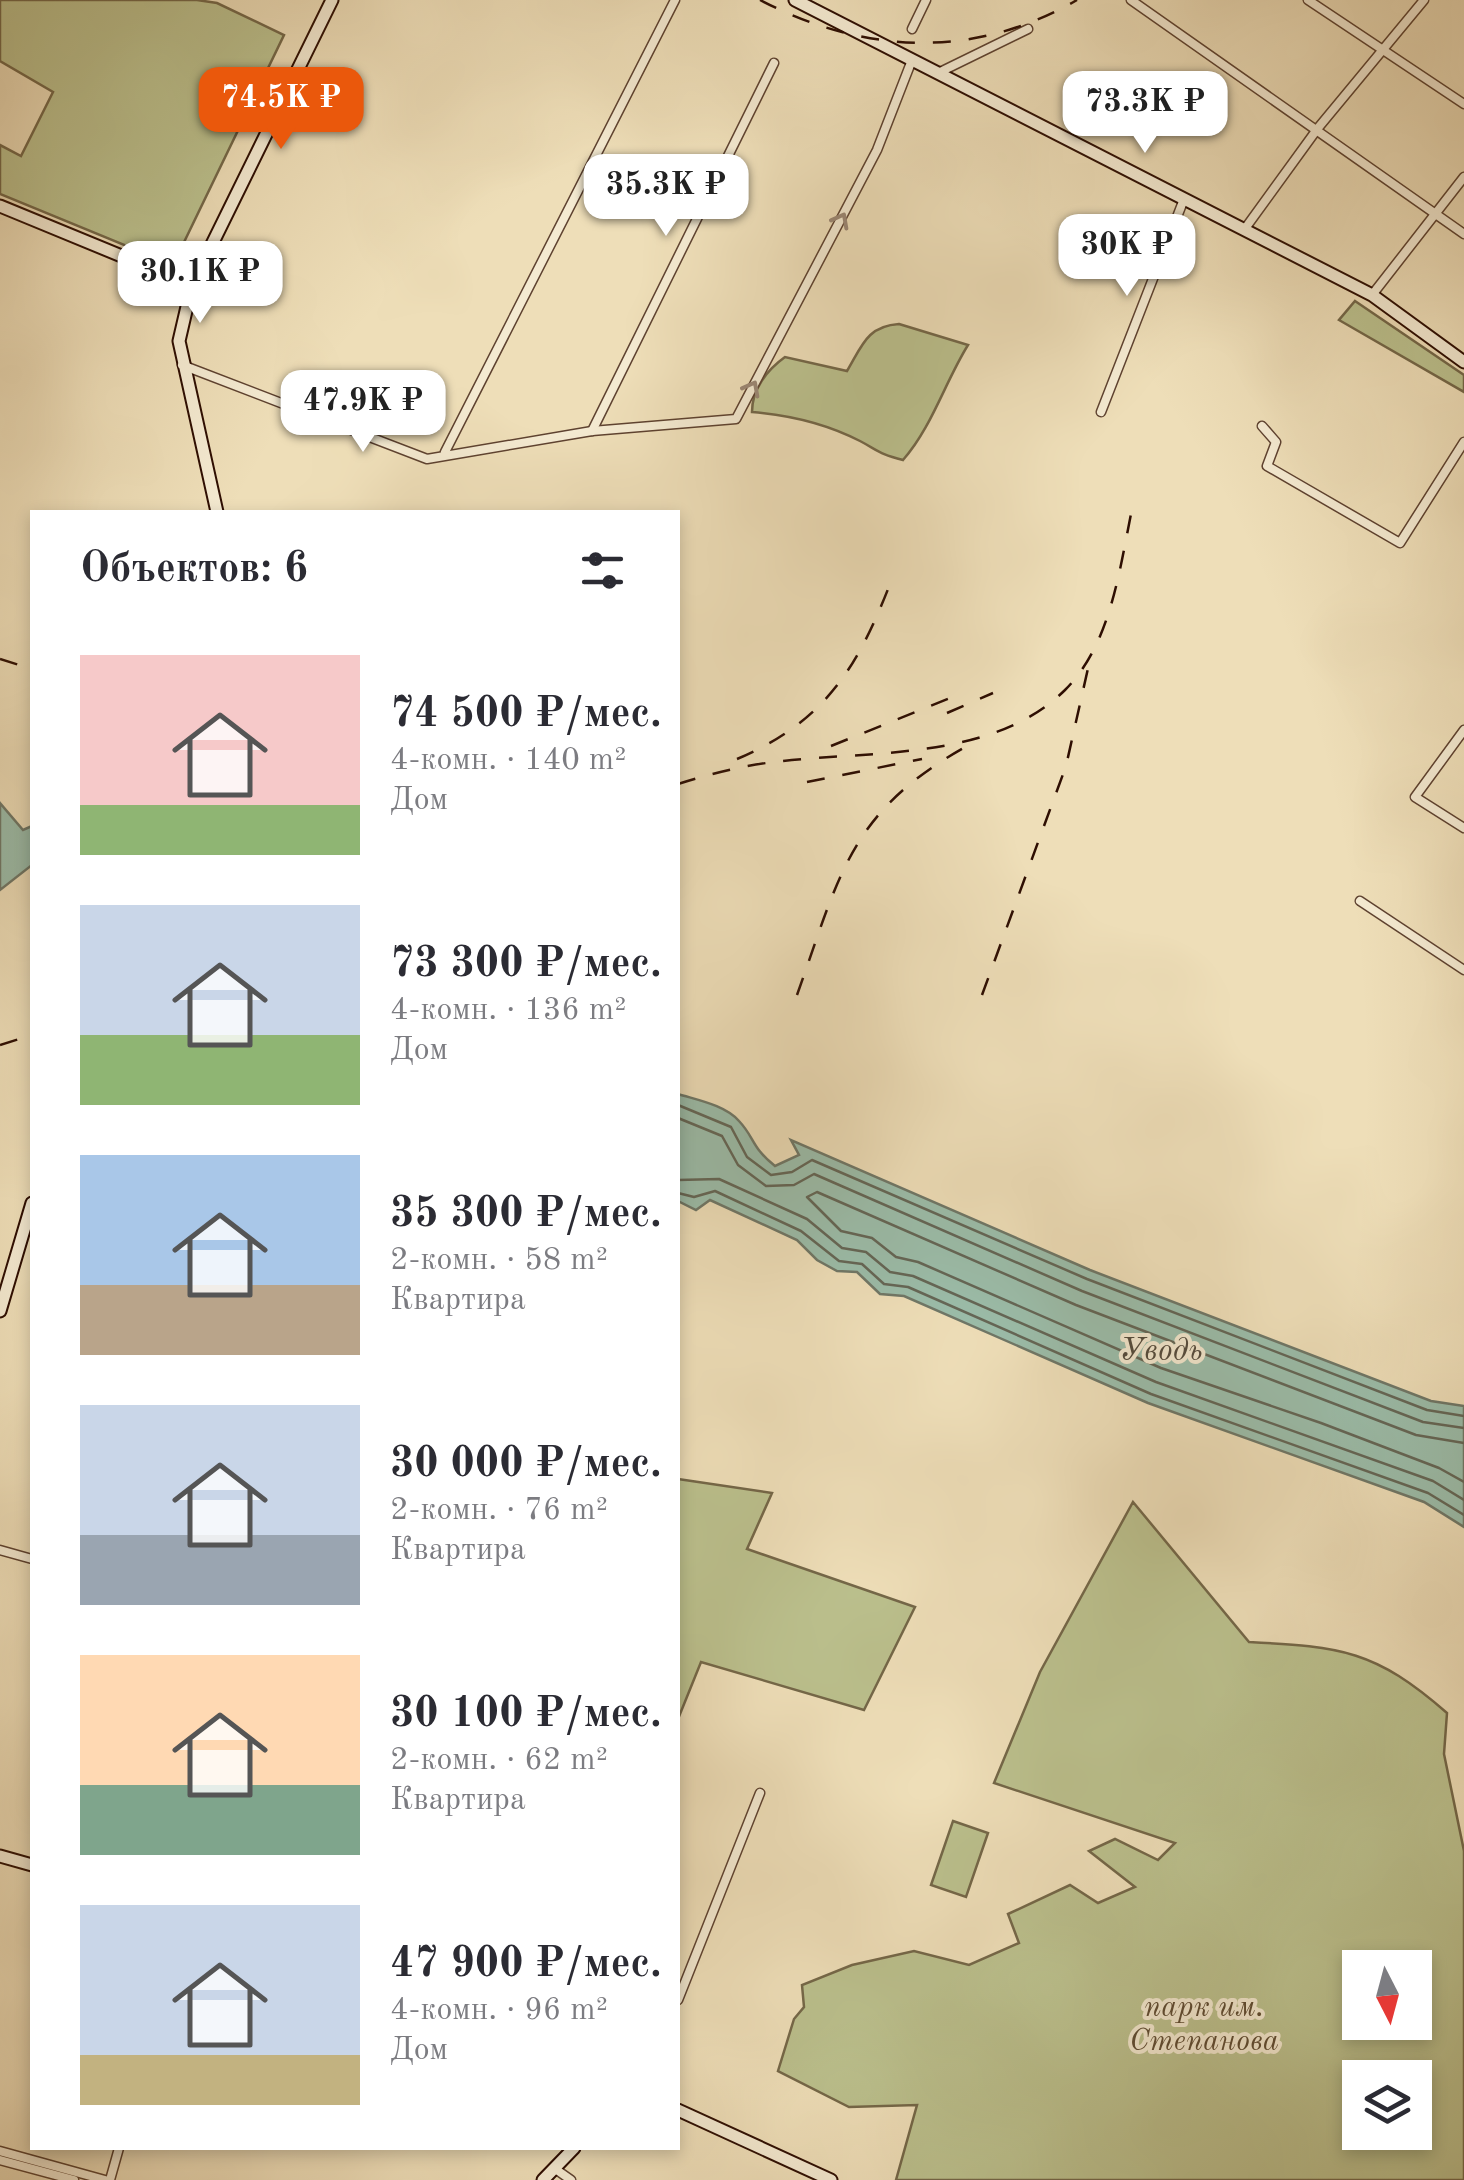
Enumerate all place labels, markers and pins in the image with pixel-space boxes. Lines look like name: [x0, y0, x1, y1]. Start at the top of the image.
pin: 74.5K ₽: [189, 67, 373, 152]
pin: 73.3K ₽: [1053, 71, 1237, 156]
pin: 35.3K ₽: [574, 154, 758, 239]
pin: 30K ₽: [1057, 214, 1197, 299]
pin: 30.1K ₽: [108, 241, 292, 326]
pin: 47.9K ₽: [271, 370, 455, 455]

